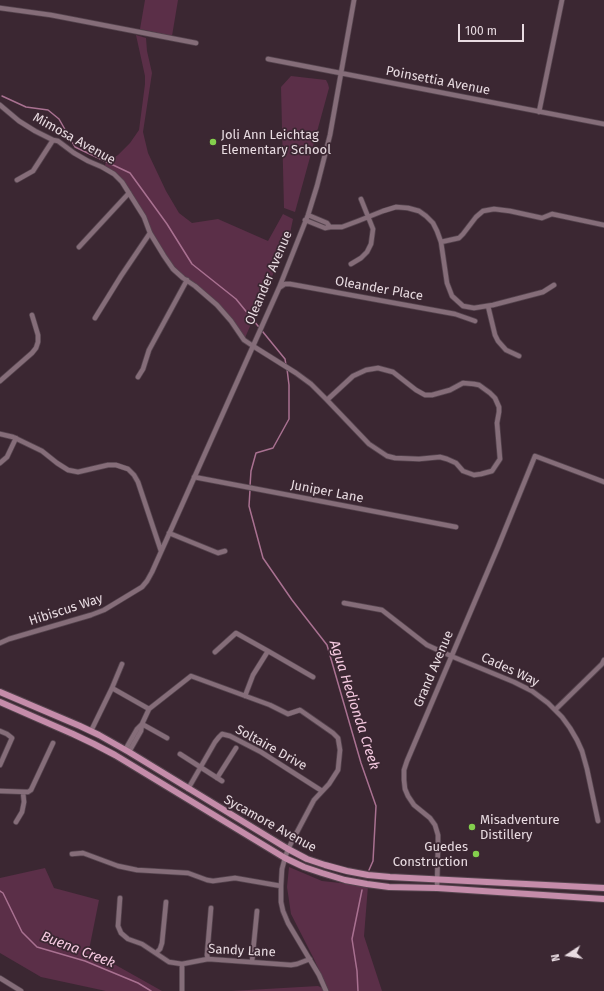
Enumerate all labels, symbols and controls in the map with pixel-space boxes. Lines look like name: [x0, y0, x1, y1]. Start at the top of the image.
scale bar: [460, 16, 526, 42]
text: 100 m: [465, 24, 497, 38]
street label: Poinsettia Avenue: [385, 63, 491, 99]
street label: Mimosa Avenue: [30, 110, 118, 168]
place label: Joli Ann Leichtag Elementary School: [221, 127, 331, 158]
marker: Joli Ann Leichtag Elementary School: [208, 137, 218, 147]
street label: Oleander Avenue: [242, 229, 296, 327]
street label: Oleander Place: [334, 274, 424, 304]
street label: Juniper Lane: [289, 477, 365, 507]
street label: Hibiscus Way: [27, 591, 105, 629]
street label: Grand Avenue: [411, 628, 457, 710]
water label: Agua Hedionda Creek: [325, 638, 383, 772]
street label: Cades Way: [479, 650, 541, 690]
street label: Soltaire Drive: [232, 722, 310, 774]
street label: Sycamore Avenue: [221, 792, 319, 856]
place label: Misadventure Distillery: [480, 812, 560, 843]
marker: Misadventure Distillery: [467, 822, 477, 832]
place label: Guedes Construction: [393, 839, 468, 870]
marker: Guedes Construction: [471, 849, 481, 859]
water label: Buena Creek: [39, 928, 117, 972]
north arrow: [548, 935, 588, 975]
street label: Sandy Lane: [208, 941, 276, 961]
text: N: [549, 953, 563, 963]

